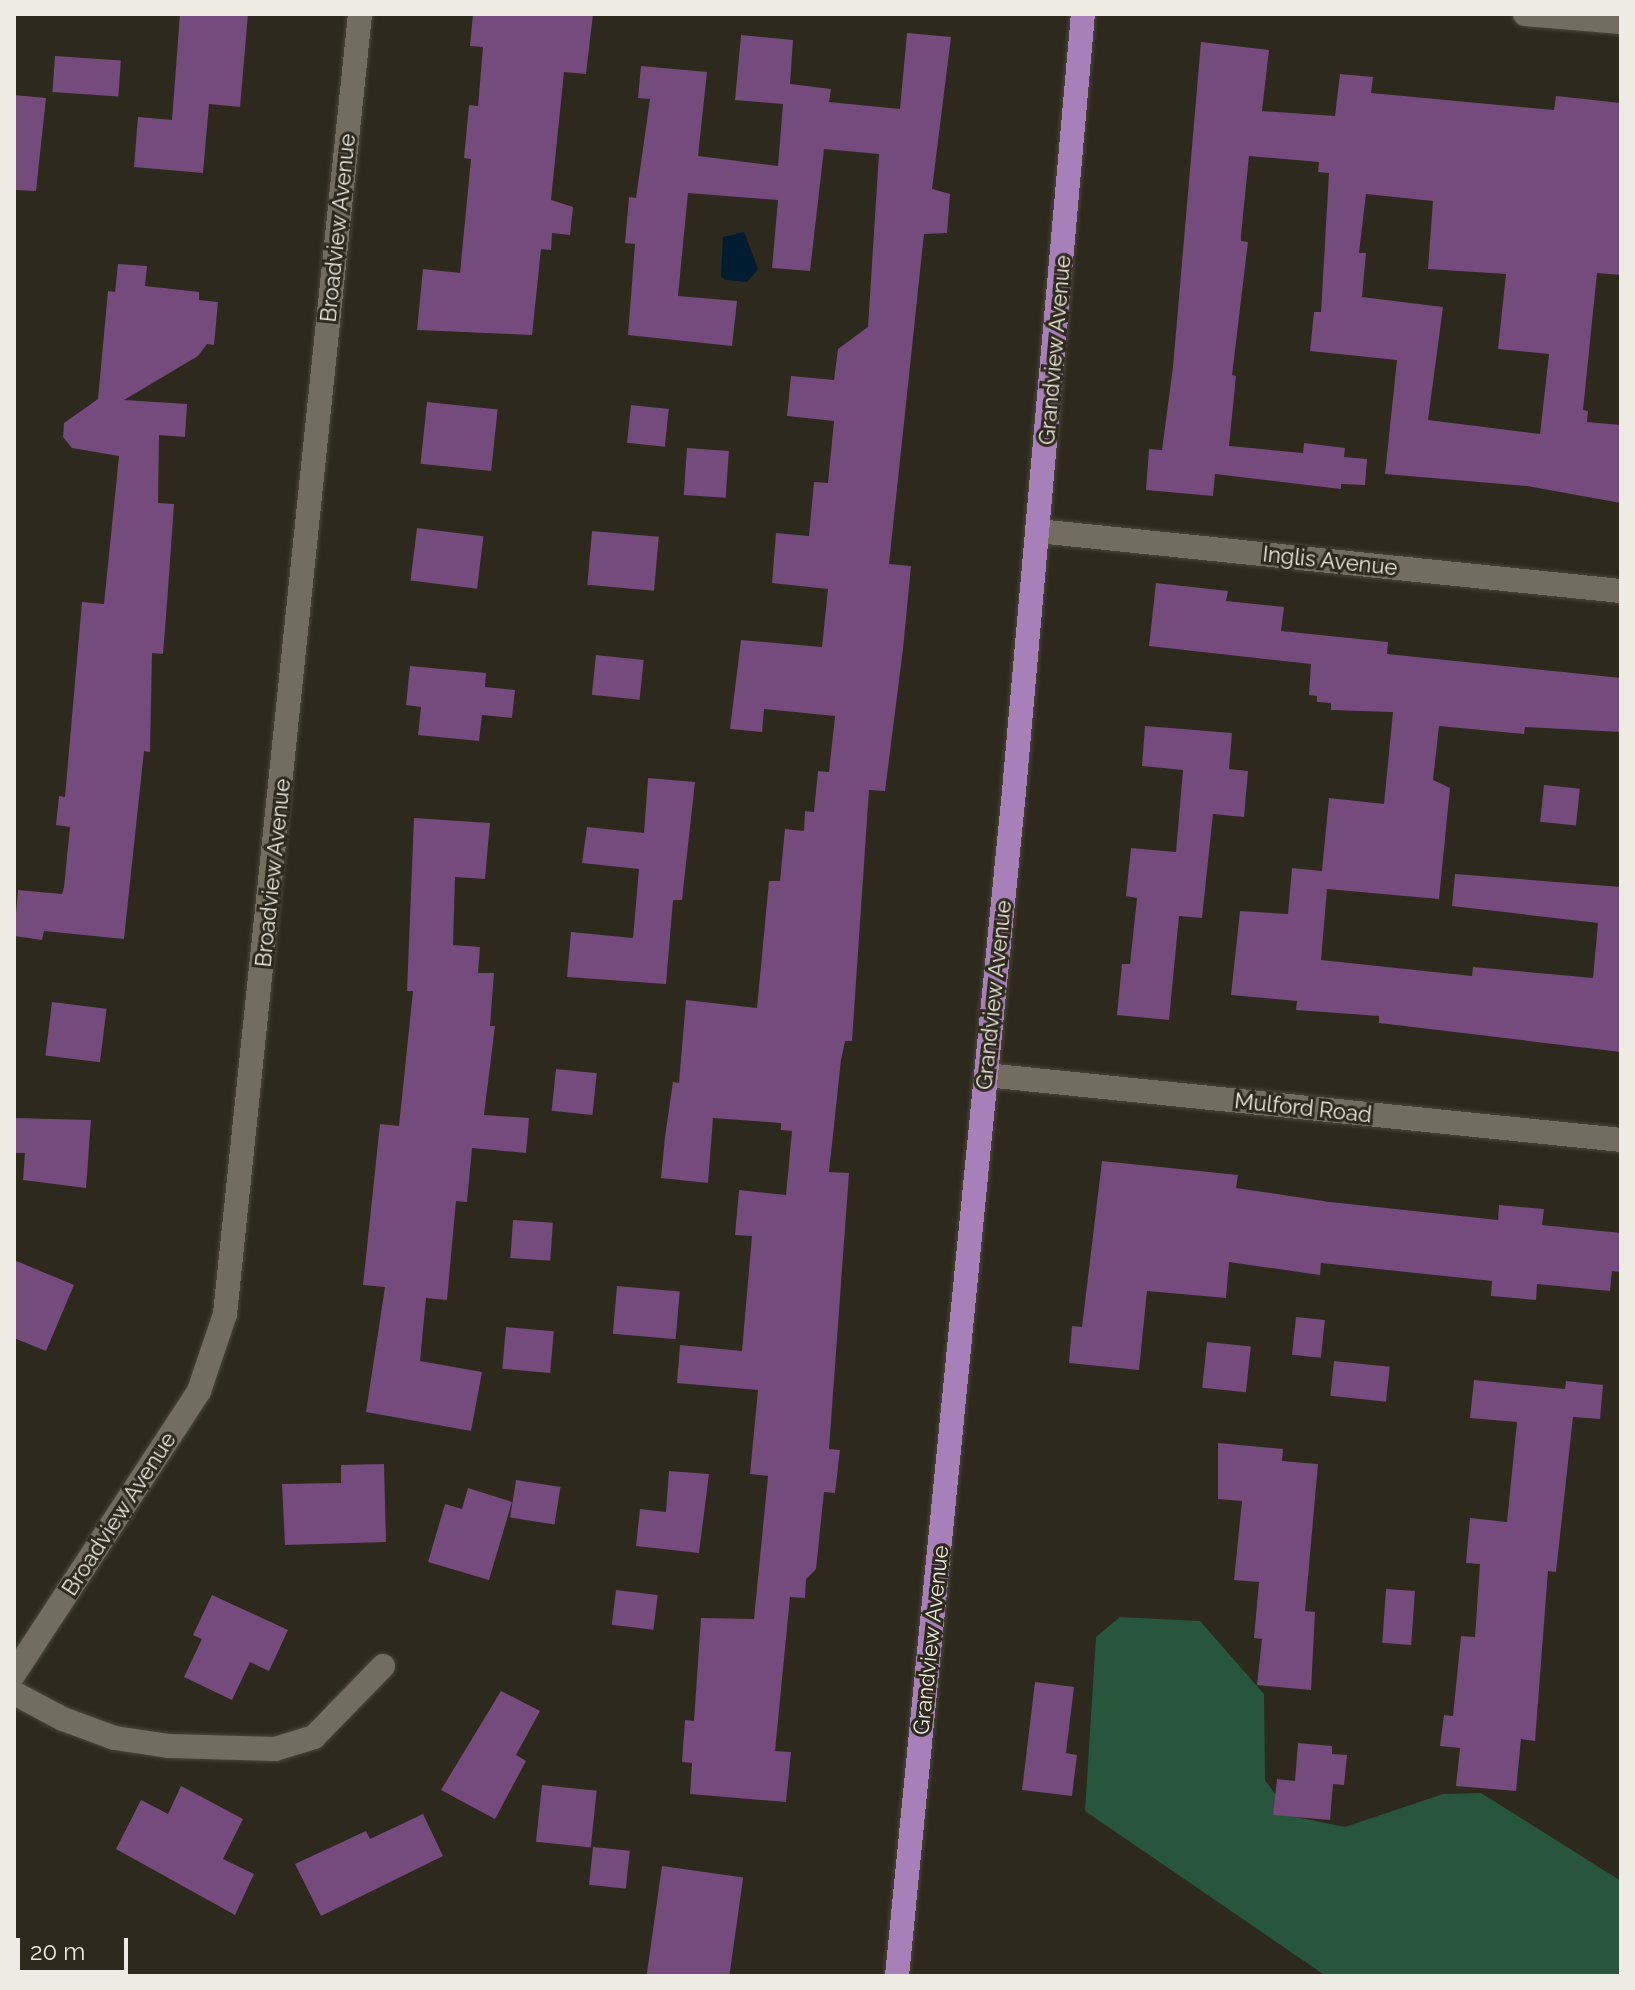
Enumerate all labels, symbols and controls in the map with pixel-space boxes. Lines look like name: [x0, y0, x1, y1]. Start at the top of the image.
street label: Broadview Avenue: [315, 132, 361, 324]
street label: Grandview Avenue: [1033, 253, 1077, 447]
street label: Inglis Avenue: [1261, 541, 1399, 581]
street label: Broadview Avenue: [250, 777, 296, 969]
street label: Grandview Avenue: [971, 898, 1017, 1092]
street label: Mulford Road: [1233, 1088, 1373, 1128]
street label: Broadview Avenue: [56, 1427, 182, 1601]
street label: Grandview Avenue: [908, 1543, 954, 1737]
scale bar: [20, 1922, 132, 1972]
text: 20 m: [30, 1937, 85, 1966]

